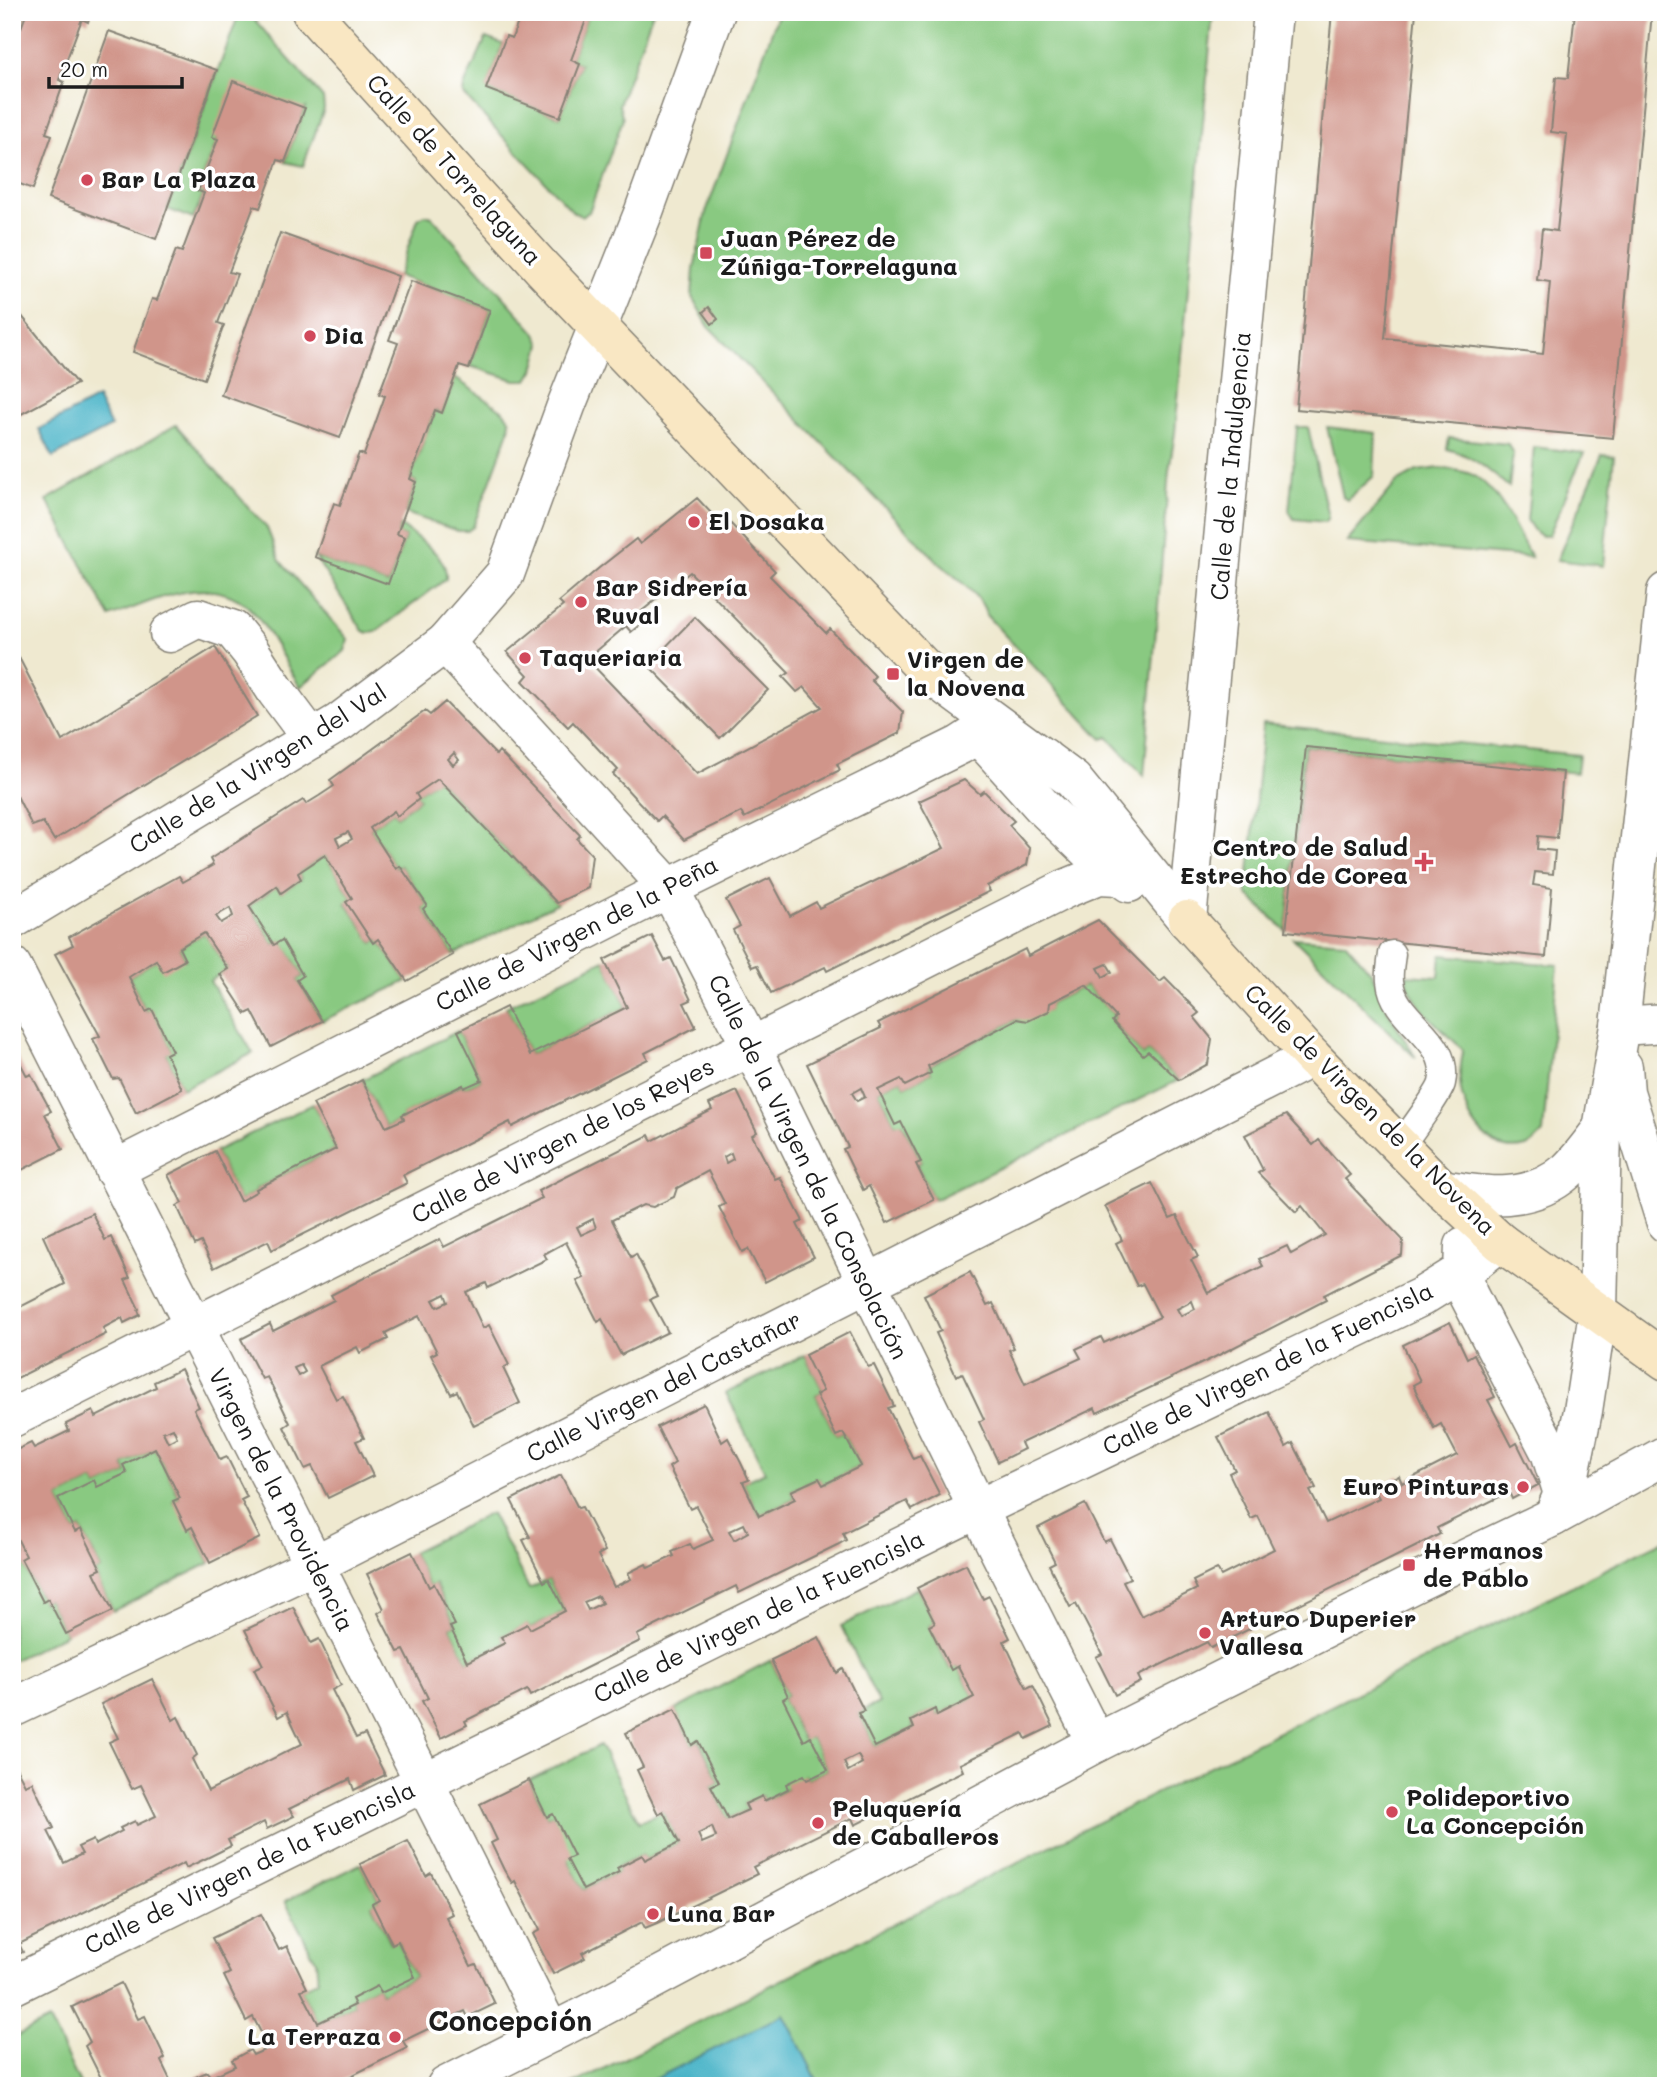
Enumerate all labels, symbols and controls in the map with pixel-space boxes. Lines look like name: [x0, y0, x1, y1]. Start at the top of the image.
scale bar: [49, 46, 182, 90]
text: 20 m: [60, 55, 108, 82]
street label: Calle de Torrelaguna: [361, 67, 549, 271]
place label: Bar La Plaza: [101, 163, 256, 194]
marker: Bar La Plaza: [79, 172, 95, 188]
place label: Juan Pérez de Zúñiga-Torrelaguna: [720, 222, 958, 281]
marker: Juan Pérez de Zúñiga-Torrelaguna: [698, 245, 714, 261]
place label: Dia: [324, 319, 364, 350]
marker: Dia: [302, 328, 318, 344]
street label: Calle de la Indulgencia: [1202, 330, 1257, 602]
place label: El Dosaka: [708, 505, 825, 536]
marker: El Dosaka: [686, 514, 702, 530]
place label: Bar Sidrería Ruval: [595, 571, 748, 630]
marker: Bar Sidrería Ruval: [573, 594, 589, 610]
place label: Taqueriaria: [539, 641, 682, 672]
place label: Virgen de la Novena: [907, 643, 1025, 702]
marker: Taqueriaria: [517, 650, 533, 666]
marker: Virgen de la Novena: [885, 666, 901, 682]
street label: Calle de la Virgen del Val: [123, 676, 392, 860]
place label: Centro de Salud Estrecho de Corea: [1180, 831, 1408, 890]
street label: Calle de Virgen de la Peña: [430, 848, 723, 1018]
marker: Centro de Salud Estrecho de Corea: [1414, 852, 1434, 872]
street label: Calle de la Virgen de la Consolación: [702, 969, 916, 1364]
street label: Calle de Virgen de la Novena: [1239, 977, 1503, 1241]
street label: Calle de Virgen de los Reyes: [406, 1050, 719, 1230]
street label: Calle de Virgen de la Fuencisla: [1097, 1274, 1438, 1461]
street label: Calle Virgen del Castañar: [521, 1303, 806, 1469]
street label: Virgen de la Providencia: [202, 1362, 362, 1636]
place label: Euro Pinturas: [1342, 1470, 1509, 1501]
marker: Euro Pinturas: [1515, 1479, 1531, 1495]
street label: Calle de Virgen de la Fuencisla: [588, 1522, 929, 1709]
place label: Hermanos de Pablo: [1423, 1534, 1543, 1593]
marker: Hermanos de Pablo: [1401, 1557, 1417, 1573]
place label: Arturo Duperier Vallesa: [1219, 1602, 1416, 1661]
marker: Arturo Duperier Vallesa: [1197, 1625, 1213, 1641]
street label: Calle de Virgen de la Fuencisla: [79, 1773, 420, 1960]
place label: Polideportivo La Concepción: [1406, 1781, 1584, 1840]
place label: Peluquería de Caballeros: [832, 1792, 999, 1851]
marker: Polideportivo La Concepción: [1384, 1804, 1400, 1820]
marker: Peluquería de Caballeros: [810, 1815, 826, 1831]
place label: Luna Bar: [667, 1897, 775, 1928]
marker: Luna Bar: [645, 1906, 661, 1922]
district label: Concepción: [428, 2002, 592, 2038]
place label: La Terraza: [247, 2020, 381, 2051]
marker: La Terraza: [387, 2029, 403, 2045]

